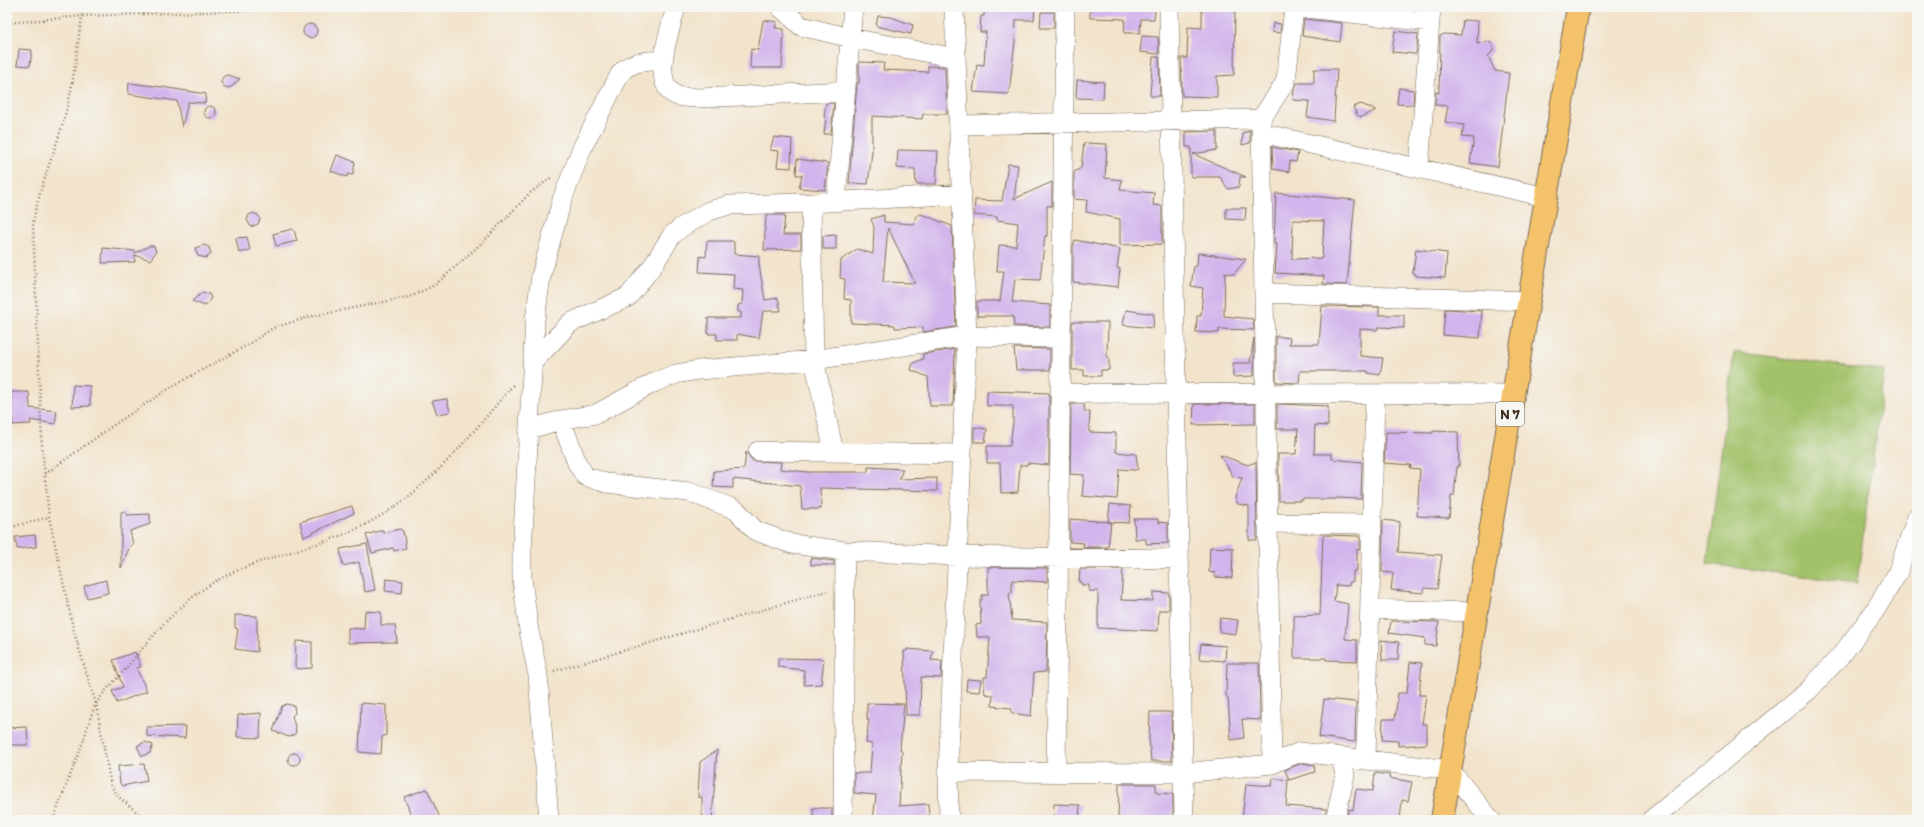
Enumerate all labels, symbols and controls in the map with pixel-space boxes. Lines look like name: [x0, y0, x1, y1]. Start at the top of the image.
road number: N 7: [1496, 402, 1524, 426]

